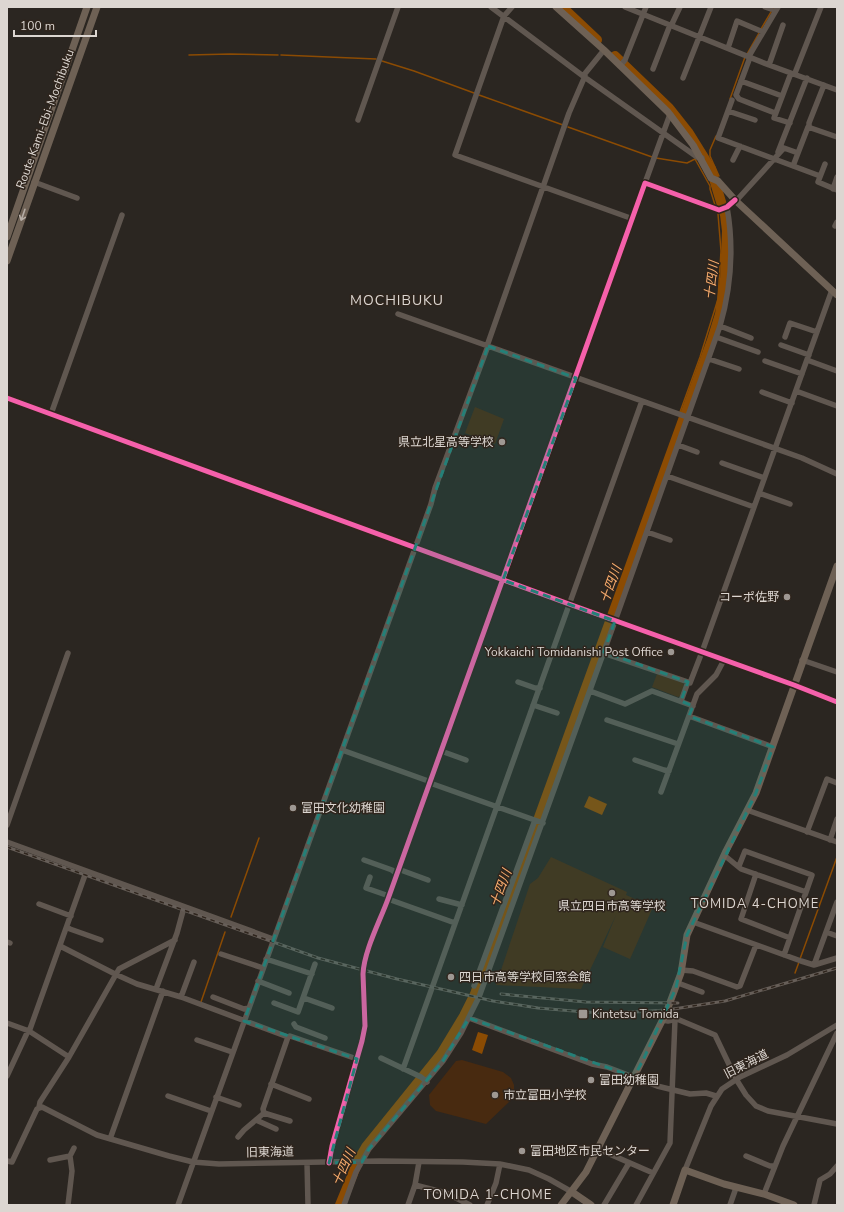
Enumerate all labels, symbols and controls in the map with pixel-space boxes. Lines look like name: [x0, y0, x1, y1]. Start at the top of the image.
scale bar: [14, 12, 96, 38]
text: 100 m: [20, 18, 55, 34]
street label: Route Kami-Ebi-Mochibuku: [12, 47, 78, 191]
one-way arrow: [19, 209, 26, 222]
water label: 十四川: [701, 258, 724, 301]
district label: MOCHIBUKU: [350, 291, 444, 310]
place label: 県立北星高等学校: [398, 434, 494, 450]
marker: 県立北星高等学校: [497, 437, 507, 447]
water label: 十四川: [596, 561, 627, 606]
place label: コーポ佐野: [719, 589, 779, 605]
marker: コーポ佐野: [782, 592, 792, 602]
place label: Yokkaichi Tomidanishi Post Office: [484, 644, 663, 660]
marker: Yokkaichi Tomidanishi Post Office: [666, 647, 676, 657]
place label: 富田文化幼稚園: [301, 800, 385, 816]
marker: 富田文化幼稚園: [288, 803, 298, 813]
water label: 十四川: [486, 865, 517, 910]
marker: 県立四日市高等学校: [607, 888, 617, 898]
district label: TOMIDA 4-CHOME: [691, 895, 819, 913]
place label: 県立四日市高等学校: [558, 898, 666, 914]
place label: 四日市高等学校同窓会館: [459, 969, 591, 985]
marker: 四日市高等学校同窓会館: [446, 972, 456, 982]
place label: Kintetsu Tomida: [592, 1006, 679, 1022]
marker: Kintetsu Tomida: [577, 1008, 589, 1020]
street label: 旧東海道: [721, 1046, 771, 1082]
place label: 富田幼稚園: [599, 1072, 659, 1088]
marker: 富田幼稚園: [586, 1075, 596, 1085]
place label: 市立富田小学校: [503, 1087, 587, 1103]
marker: 市立富田小学校: [490, 1090, 500, 1100]
place label: 富田地区市民センター: [530, 1143, 650, 1159]
street label: 旧東海道: [246, 1144, 294, 1160]
water label: 十四川: [328, 1144, 361, 1189]
marker: 富田地区市民センター: [517, 1146, 527, 1156]
district label: TOMIDA 1-CHOME: [424, 1186, 552, 1204]

